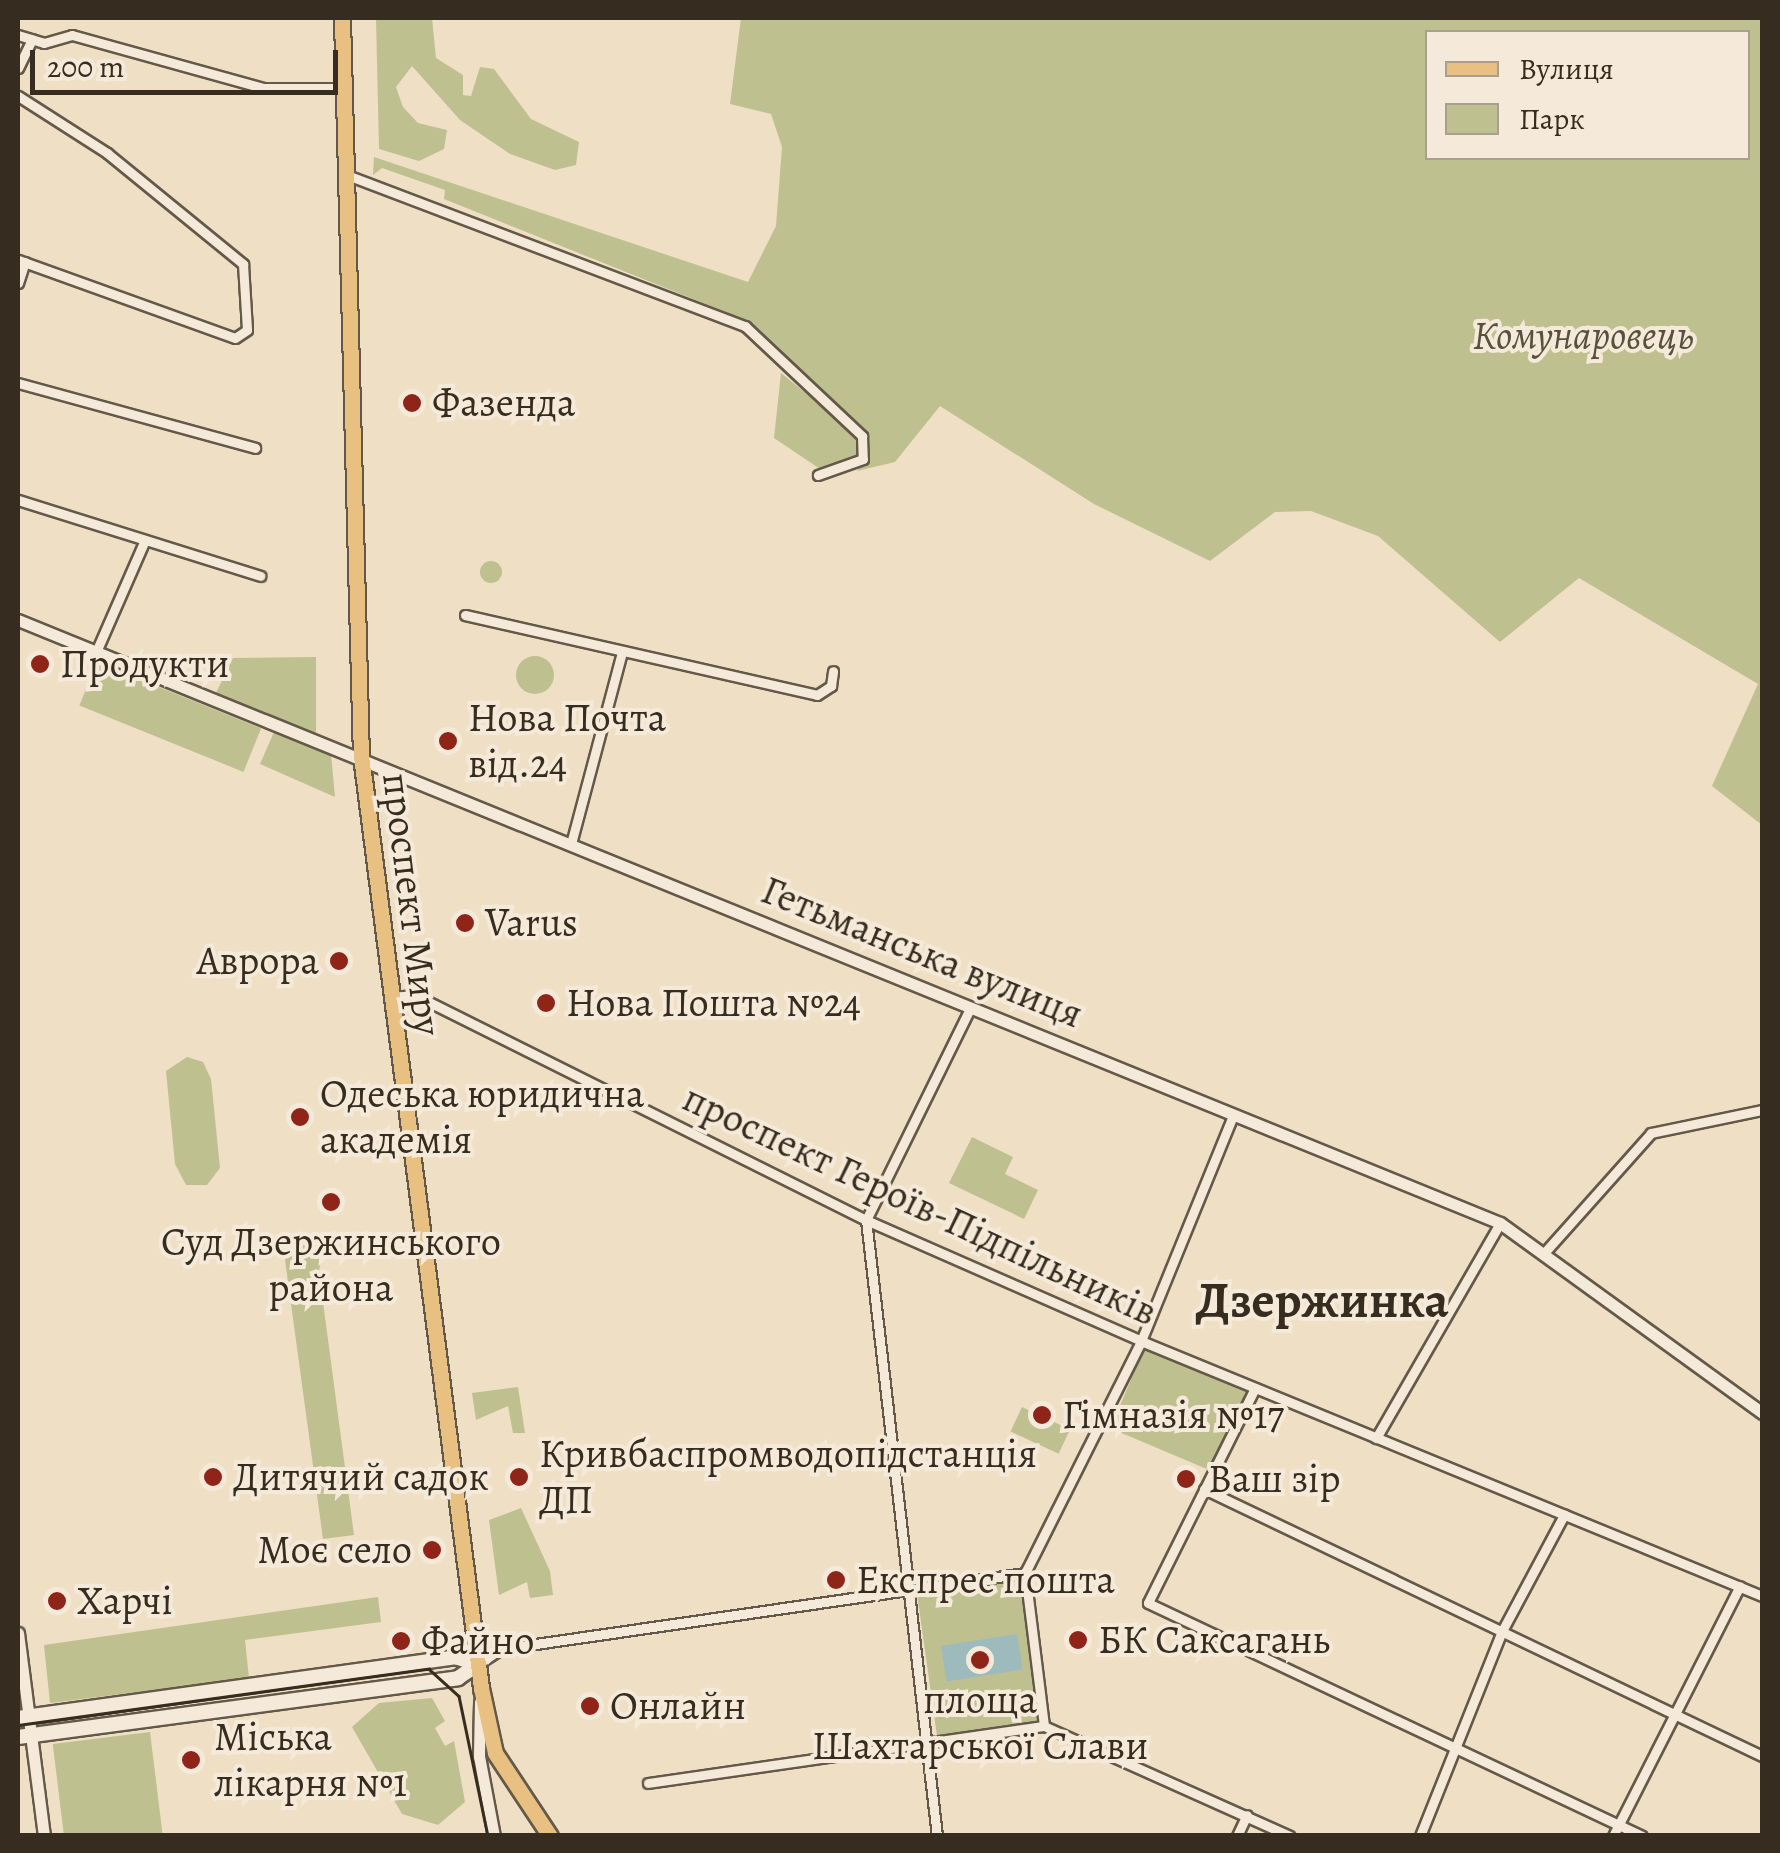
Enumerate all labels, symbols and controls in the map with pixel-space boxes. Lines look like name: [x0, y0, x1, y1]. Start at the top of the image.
scale bar: [35, 30, 342, 92]
legend: [1425, 30, 1750, 160]
text: 200 m: [47, 47, 124, 87]
text: Вулиця: [1519, 49, 1614, 89]
text: Парк: [1519, 99, 1585, 139]
park label: Комунаровець: [1472, 312, 1694, 360]
place label: Фазенда: [432, 379, 575, 427]
marker: Фазенда: [401, 392, 423, 414]
place label: Продукти: [60, 640, 229, 688]
marker: Продукти: [29, 653, 51, 675]
place label: Нова Почта від.24: [468, 694, 666, 788]
marker: Нова Почта від.24: [437, 730, 459, 752]
street label: проспект Миру: [372, 770, 452, 1038]
street label: Гетьманська вулиця: [754, 866, 1090, 1038]
place label: Varus: [485, 899, 578, 947]
marker: Varus: [454, 912, 476, 934]
place label: Аврора: [197, 937, 319, 985]
marker: Аврора: [328, 950, 350, 972]
place label: Нова Пошта №24: [566, 979, 861, 1027]
marker: Нова Пошта №24: [535, 992, 557, 1014]
place label: Одеська юридична академія: [320, 1070, 644, 1164]
street label: проспект Героїв-Підпільників: [675, 1074, 1165, 1336]
marker: Одеська юридична академія: [289, 1106, 311, 1128]
marker: Суд Дзержинського района: [320, 1191, 342, 1213]
place label: Суд Дзержинського района: [161, 1218, 501, 1312]
district label: Дзержинка: [1196, 1271, 1448, 1331]
place label: Гімназія №17: [1062, 1391, 1284, 1439]
marker: Гімназія №17: [1031, 1404, 1053, 1426]
place label: Кривбаспромводопідстанція ДП: [539, 1430, 1037, 1524]
place label: Дитячий садок: [233, 1453, 489, 1501]
place label: Ваш зір: [1208, 1455, 1340, 1503]
marker: Дитячий садок: [202, 1466, 224, 1488]
marker: Кривбаспромводопідстанція ДП: [508, 1466, 530, 1488]
marker: Ваш зір: [1173, 1466, 1199, 1492]
place label: Моє село: [257, 1526, 412, 1574]
marker: Моє село: [421, 1539, 443, 1561]
place label: Експрес пошта: [856, 1556, 1115, 1604]
marker: Експрес пошта: [825, 1569, 847, 1591]
place label: Харчі: [77, 1577, 173, 1625]
marker: Харчі: [46, 1590, 68, 1612]
place label: БК Саксагань: [1098, 1616, 1330, 1664]
place label: Файно: [421, 1617, 535, 1665]
marker: БК Саксагань: [1067, 1629, 1089, 1651]
marker: Файно: [390, 1630, 412, 1652]
marker: площа Шахтарської Слави: [969, 1649, 991, 1671]
place label: площа Шахтарської Слави: [811, 1676, 1149, 1770]
place label: Онлайн: [610, 1682, 746, 1730]
marker: Онлайн: [579, 1695, 601, 1717]
place label: Міська лікарня №1: [214, 1713, 407, 1807]
marker: Міська лікарня №1: [178, 1747, 204, 1773]

